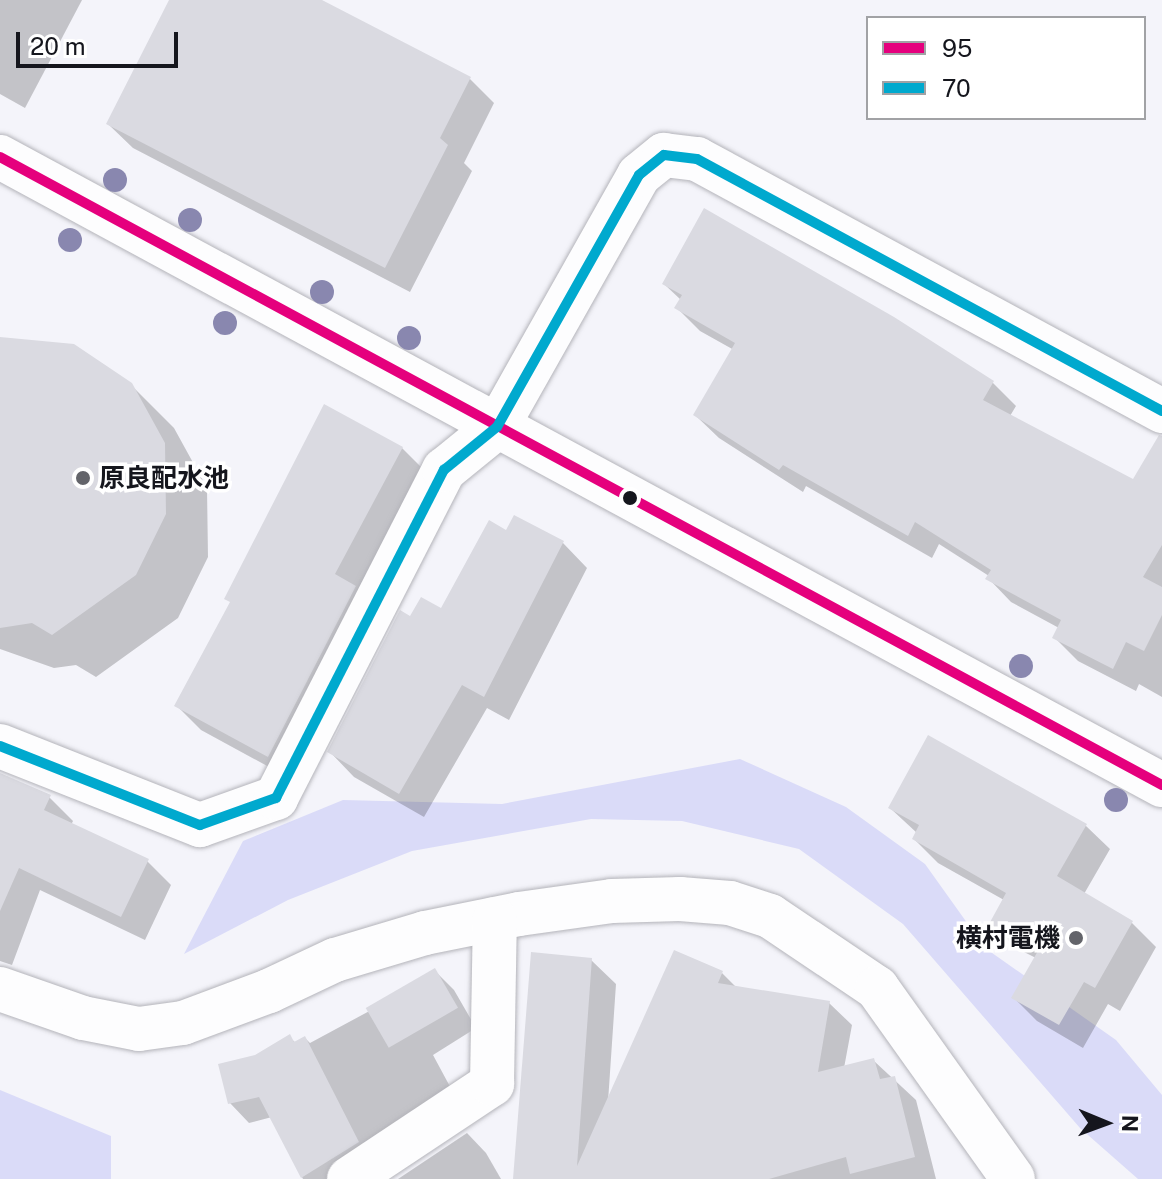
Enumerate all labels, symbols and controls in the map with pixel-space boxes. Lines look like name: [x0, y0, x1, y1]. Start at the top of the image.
scale bar: [20, 16, 182, 66]
legend: [866, 16, 1146, 120]
text: 20 m: [30, 32, 86, 60]
text: 95: [942, 34, 972, 62]
text: 70: [942, 74, 971, 102]
place label: 原良配水池: [99, 462, 229, 494]
marker: 原良配水池: [74, 469, 92, 487]
unlabelled marker: [622, 490, 638, 506]
place label: 横村電機: [956, 922, 1060, 954]
marker: 横村電機: [1067, 929, 1085, 947]
north arrow: [1066, 1083, 1146, 1163]
text: N: [1117, 1115, 1143, 1132]

